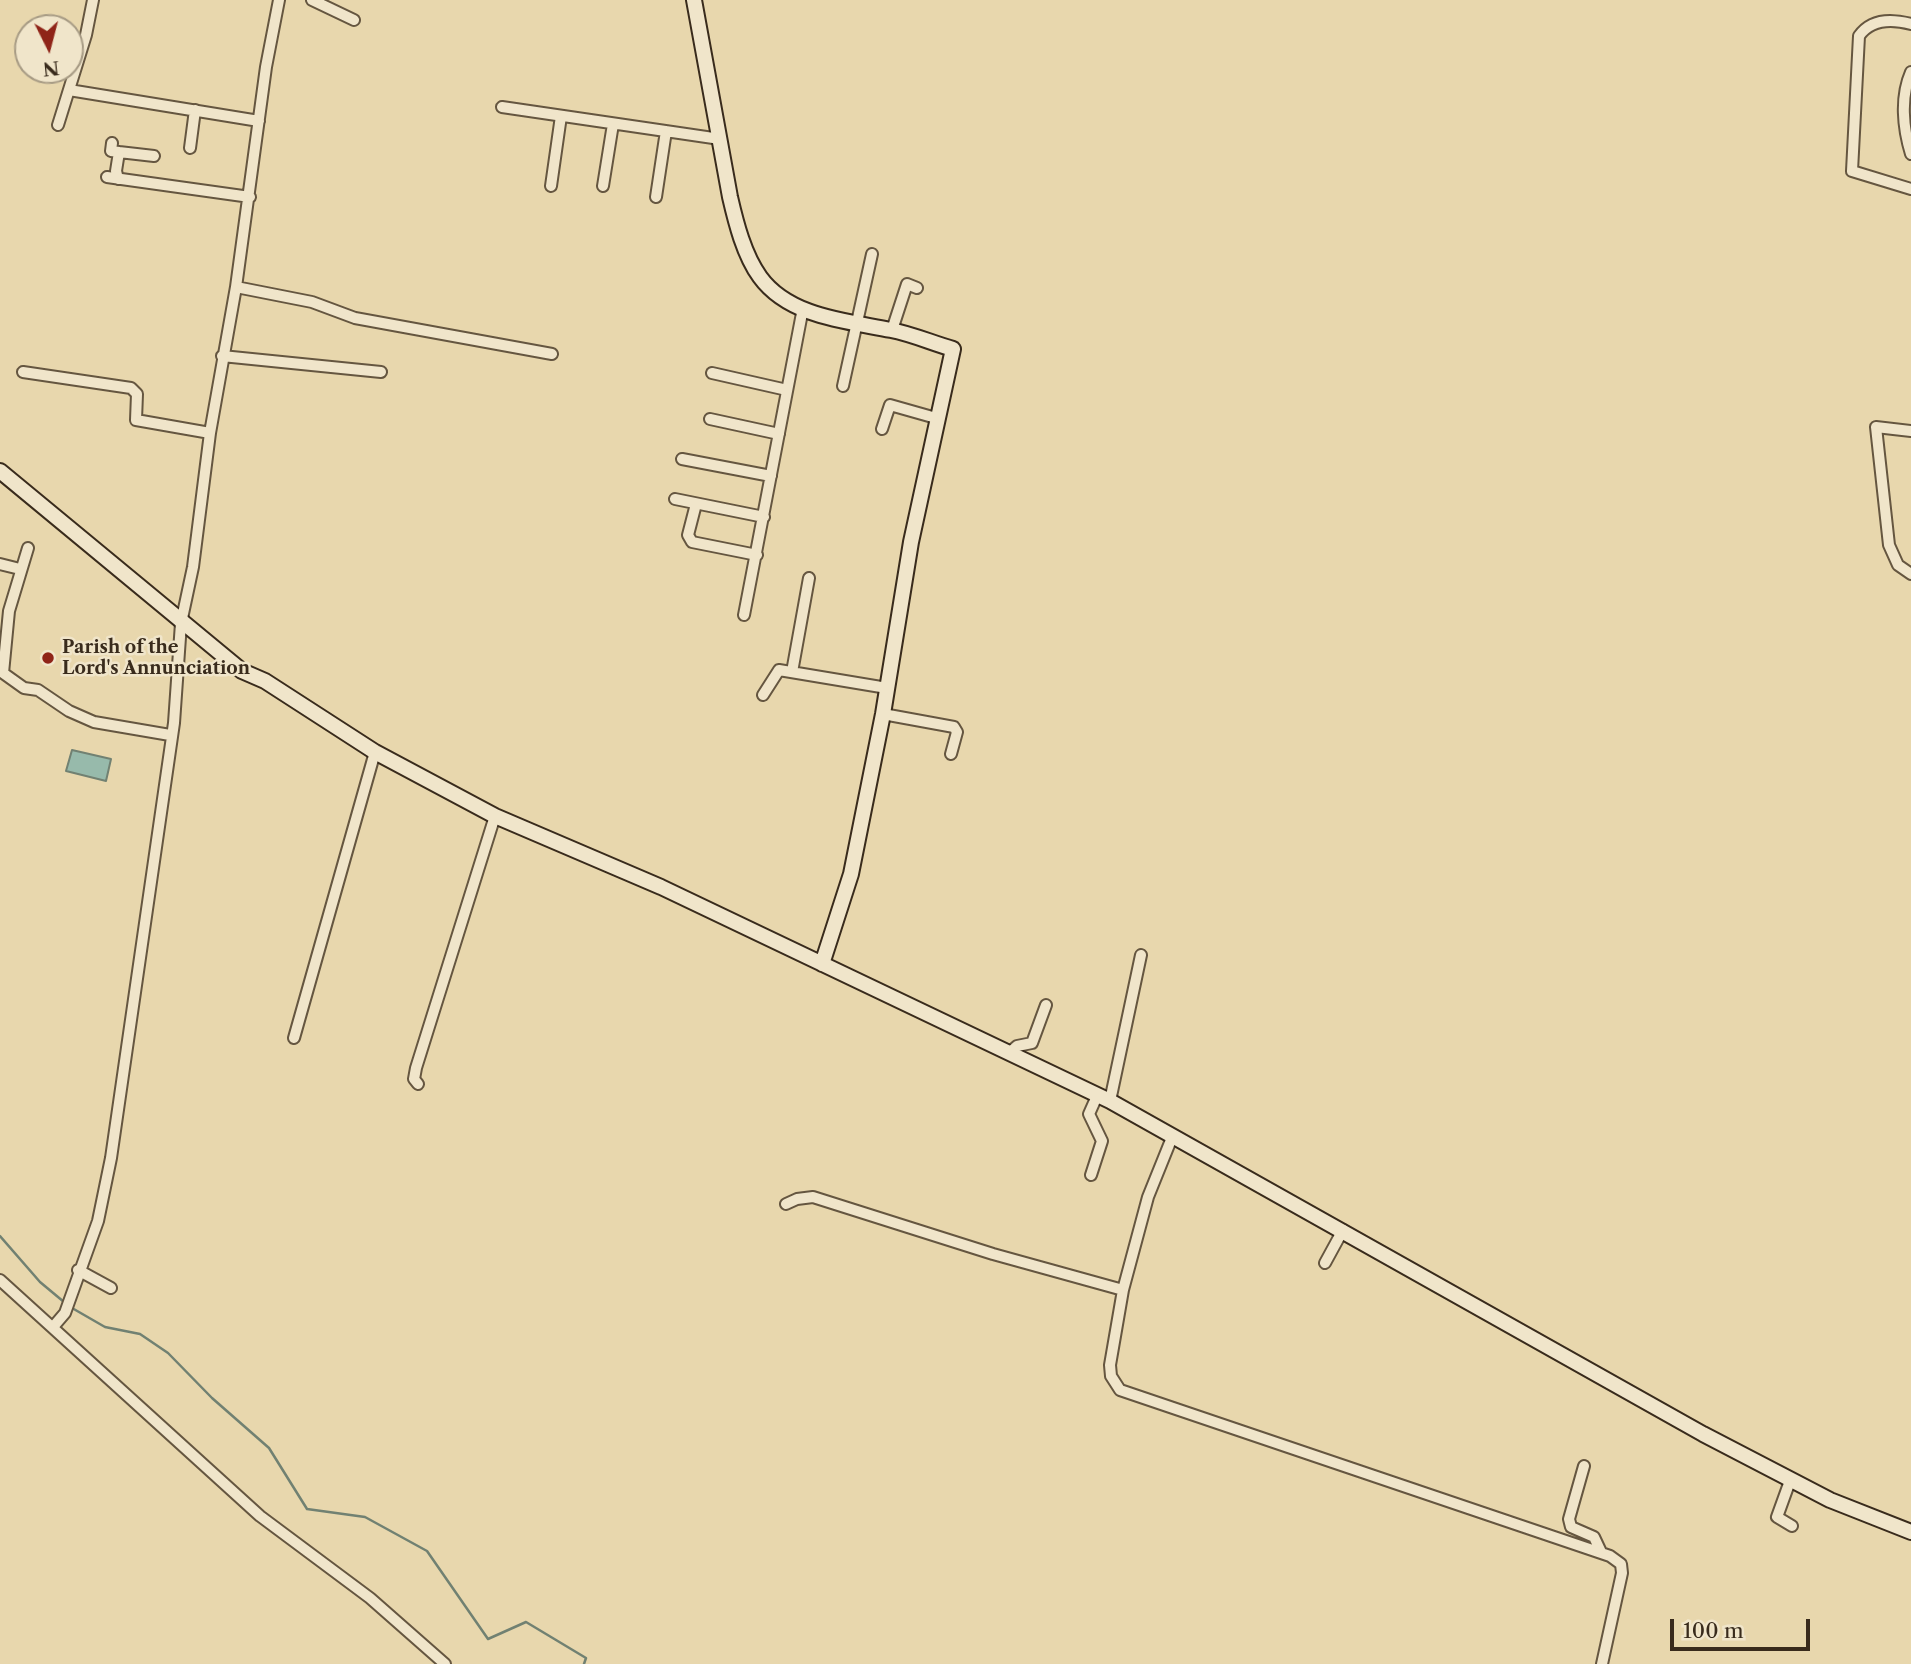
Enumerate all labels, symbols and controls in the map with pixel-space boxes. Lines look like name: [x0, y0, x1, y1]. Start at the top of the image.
north arrow: [14, 14, 84, 84]
text: N: [42, 56, 60, 81]
place label: Parish of the Lord's Annunciation: [62, 637, 250, 680]
marker: Parish of the Lord's Annunciation: [40, 650, 56, 666]
scale bar: [1673, 1604, 1813, 1648]
text: 100 m: [1683, 1618, 1744, 1643]

